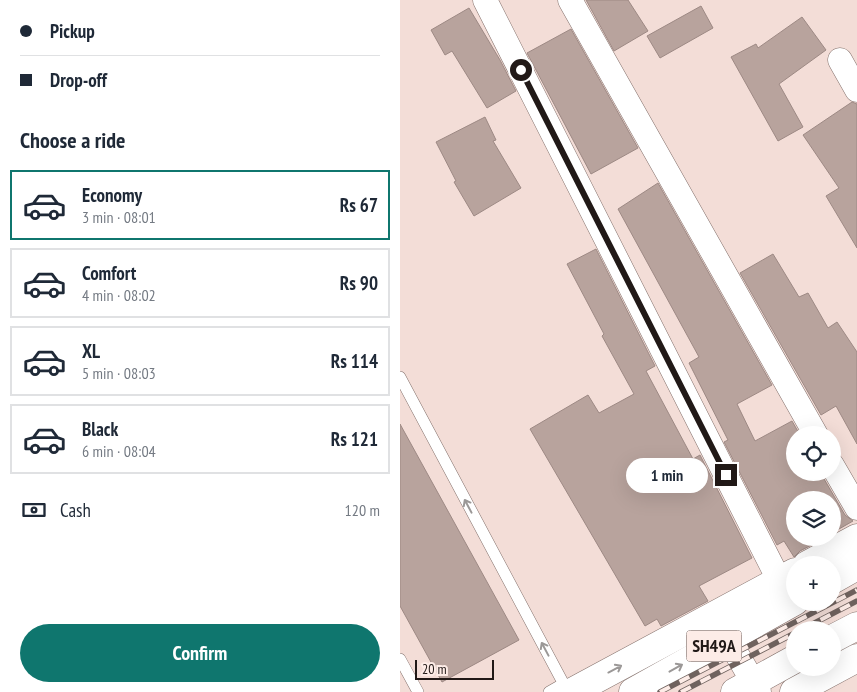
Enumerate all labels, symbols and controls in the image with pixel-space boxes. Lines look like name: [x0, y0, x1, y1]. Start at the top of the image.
text: Pickup: [50, 19, 95, 43]
route start: [510, 59, 532, 81]
text: Drop-off: [50, 68, 107, 92]
text: Choose a ride: [20, 126, 125, 154]
icon: car: [22, 183, 67, 228]
text: Economy: [82, 183, 142, 207]
text: Rs 67: [340, 193, 378, 217]
text: 3 min · 08:01: [82, 207, 156, 227]
icon: car: [22, 261, 67, 306]
text: Comfort: [82, 261, 136, 285]
text: Rs 90: [340, 271, 378, 295]
text: 4 min · 08:02: [82, 285, 156, 305]
icon: car: [22, 339, 67, 384]
text: XL: [82, 339, 100, 363]
text: Rs 114: [331, 349, 378, 373]
text: 5 min · 08:03: [82, 363, 156, 383]
icon: car: [22, 417, 67, 462]
text: Black: [82, 417, 118, 441]
map controls: [786, 426, 841, 676]
button: locate: [786, 426, 841, 481]
text: Rs 121: [331, 427, 378, 451]
text: 6 min · 08:04: [82, 441, 156, 461]
callout: 1 min: [626, 458, 708, 492]
route end: [715, 464, 737, 486]
text: 1 min: [651, 465, 683, 485]
button: layers: [786, 491, 841, 546]
icon: cash: [20, 496, 48, 524]
text: Cash: [60, 498, 91, 522]
one-way arrow: [463, 499, 473, 513]
text: 120 m: [345, 500, 380, 520]
button: +: [786, 556, 841, 611]
button: −: [786, 621, 841, 676]
button: Confirm: [20, 624, 380, 682]
road number: SH49A: [686, 630, 742, 661]
one-way arrow: [540, 642, 549, 657]
scale bar: [415, 657, 494, 680]
text: 20 m: [422, 660, 447, 678]
one-way arrow: [668, 663, 683, 673]
one-way arrow: [607, 664, 622, 673]

